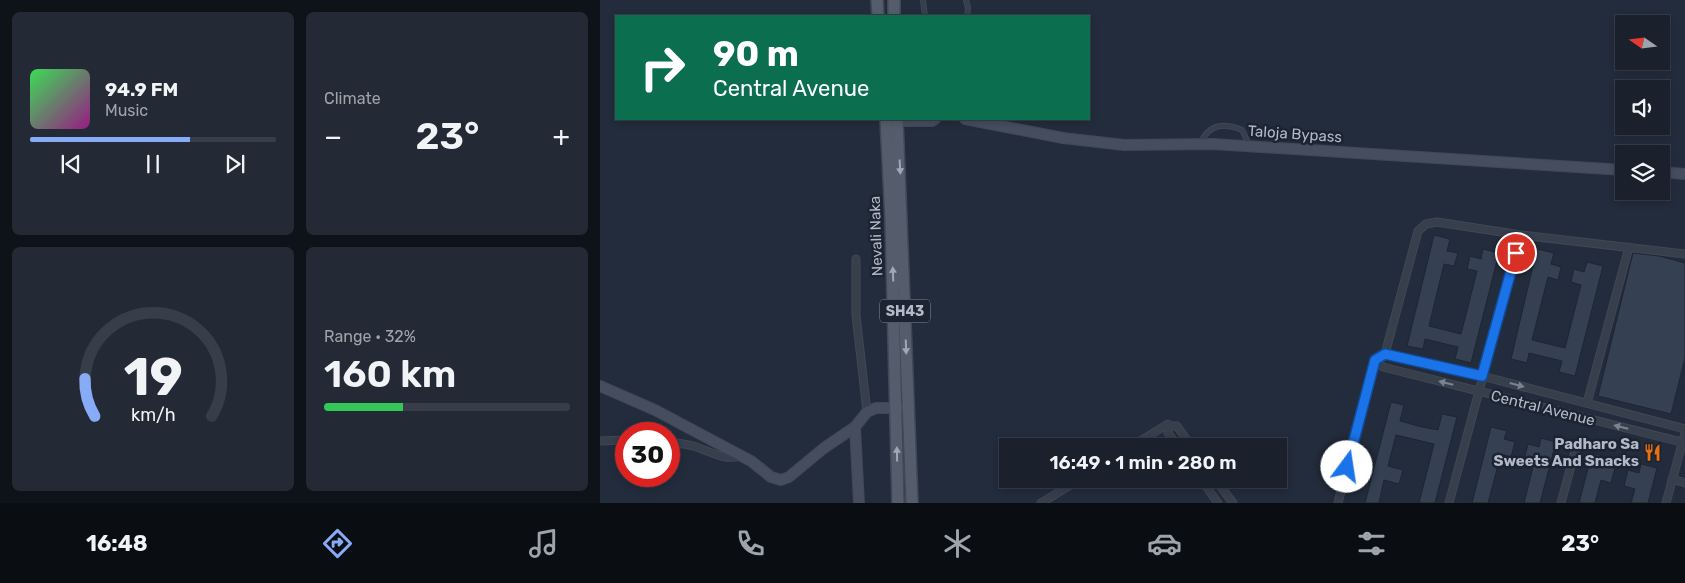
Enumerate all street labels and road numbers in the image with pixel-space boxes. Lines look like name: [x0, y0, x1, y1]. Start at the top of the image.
street label: Taloja Bypass: [1247, 122, 1343, 146]
street label: Nevali Naka: [866, 196, 886, 276]
road number: SH43: [880, 300, 930, 322]
street label: Central Avenue: [1489, 386, 1597, 430]

